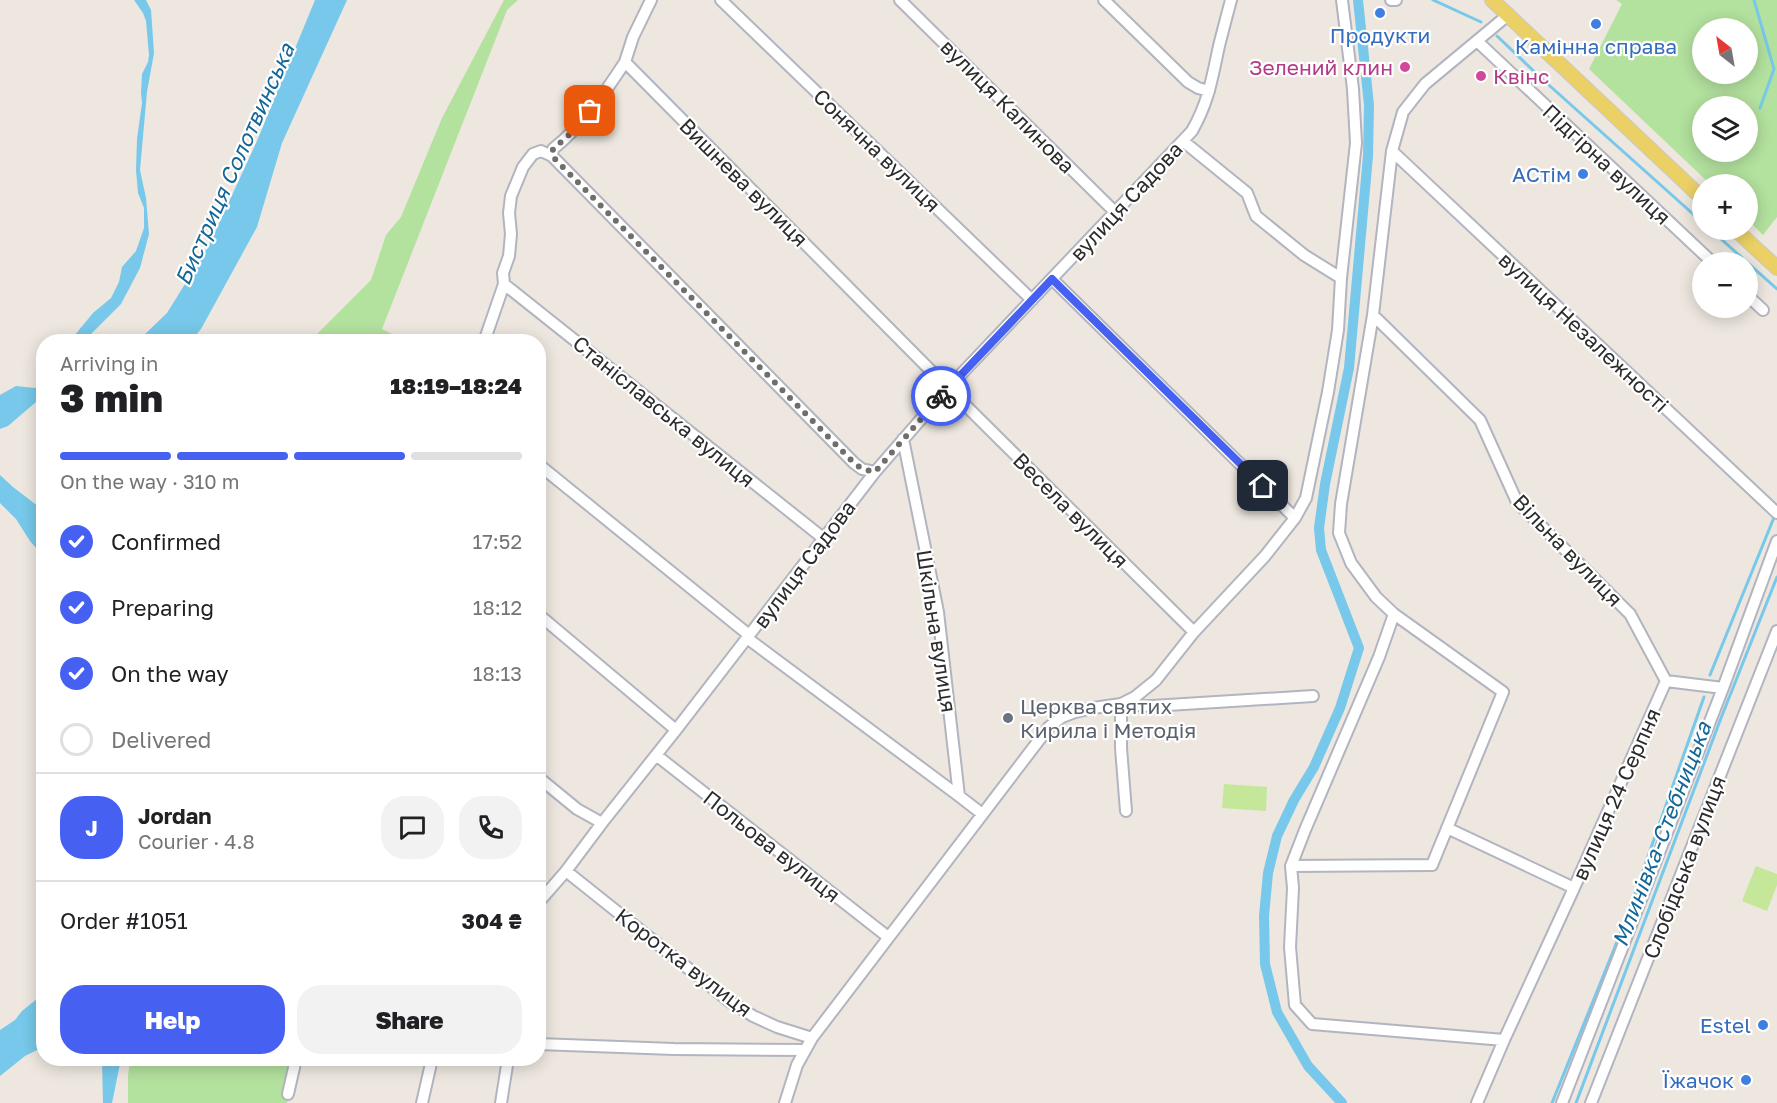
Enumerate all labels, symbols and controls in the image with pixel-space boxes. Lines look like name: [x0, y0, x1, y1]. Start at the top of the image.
marker: Продукти: [1373, 6, 1387, 20]
marker: Камінна справа: [1589, 17, 1603, 31]
north arrow: [1692, 18, 1758, 84]
map controls: [1692, 18, 1758, 318]
place label: Продукти: [1330, 22, 1430, 48]
place label: Камінна справа: [1515, 33, 1677, 59]
street label: вулиця Калинова: [936, 34, 1080, 178]
water label: Бистриця Солотвинська: [168, 37, 300, 289]
place label: Зелений клин: [1249, 54, 1393, 80]
marker: Зелений клин: [1398, 60, 1412, 74]
place label: Квінс: [1493, 63, 1549, 89]
marker: Квінс: [1474, 69, 1488, 83]
street label: Сонячна вулиця: [808, 83, 946, 217]
pin: [564, 85, 615, 136]
icon: bag: [573, 94, 606, 127]
button: layers: [1692, 96, 1758, 162]
street label: Підгірна вулиця: [1538, 98, 1676, 230]
street label: Вишнева вулиця: [674, 112, 814, 252]
street label: вулиця Садова: [1064, 136, 1188, 266]
place label: АСтім: [1512, 161, 1571, 187]
marker: АСтім: [1576, 167, 1590, 181]
button: +: [1692, 174, 1758, 240]
street label: вулиця Незалежності: [1494, 246, 1674, 418]
button: −: [1692, 252, 1758, 318]
street label: Станіславська вулиця: [568, 330, 760, 492]
text: Arriving in: [60, 351, 158, 375]
courier: [911, 366, 971, 426]
text: 18:19–18:24: [390, 372, 522, 399]
text: 3 min: [60, 374, 163, 421]
icon: bike: [925, 380, 958, 413]
street label: Весела вулиця: [1008, 447, 1134, 573]
pin: [1237, 460, 1288, 511]
text: On the way · 310 m: [60, 469, 239, 493]
icon: home: [1246, 469, 1279, 502]
street label: Вільна вулиця: [1508, 488, 1628, 612]
street label: вулиця Садова: [747, 495, 861, 633]
icon: check: [60, 525, 93, 558]
text: Confirmed: [111, 528, 221, 555]
text: 17:52: [473, 529, 522, 553]
street label: Шкільна вулиця: [911, 548, 963, 714]
icon: check: [60, 591, 93, 624]
text: Preparing: [111, 594, 214, 621]
text: 18:12: [473, 595, 522, 619]
icon: check: [60, 657, 93, 690]
text: On the way: [111, 660, 229, 687]
text: 18:13: [473, 661, 522, 685]
place label: Церква святих Кирила і Методія: [1020, 693, 1196, 743]
street label: вулиця 24 Серпня: [1566, 704, 1666, 884]
marker: Церква святих Кирила і Методія: [1001, 711, 1015, 725]
water label: Млинівка-Стебницька: [1606, 716, 1717, 950]
text: Delivered: [111, 726, 211, 753]
street label: Слобідська вулиця: [1637, 772, 1731, 962]
street label: Польова вулиця: [698, 785, 846, 907]
button: chat: [381, 796, 444, 859]
button: phone: [459, 796, 522, 859]
text: Jordan: [138, 802, 212, 829]
text: J: [85, 814, 98, 841]
text: Courier · 4.8: [138, 829, 255, 853]
street label: Коротка вулиця: [610, 902, 758, 1022]
text: Order #1051: [60, 907, 188, 934]
text: 304 ₴: [462, 907, 522, 934]
button: Help: [60, 985, 285, 1054]
button: Share: [297, 985, 522, 1054]
place label: Estel: [1700, 1012, 1751, 1038]
marker: Estel: [1756, 1018, 1770, 1032]
place label: Їжачок: [1662, 1067, 1734, 1093]
marker: Їжачок: [1739, 1073, 1753, 1087]

